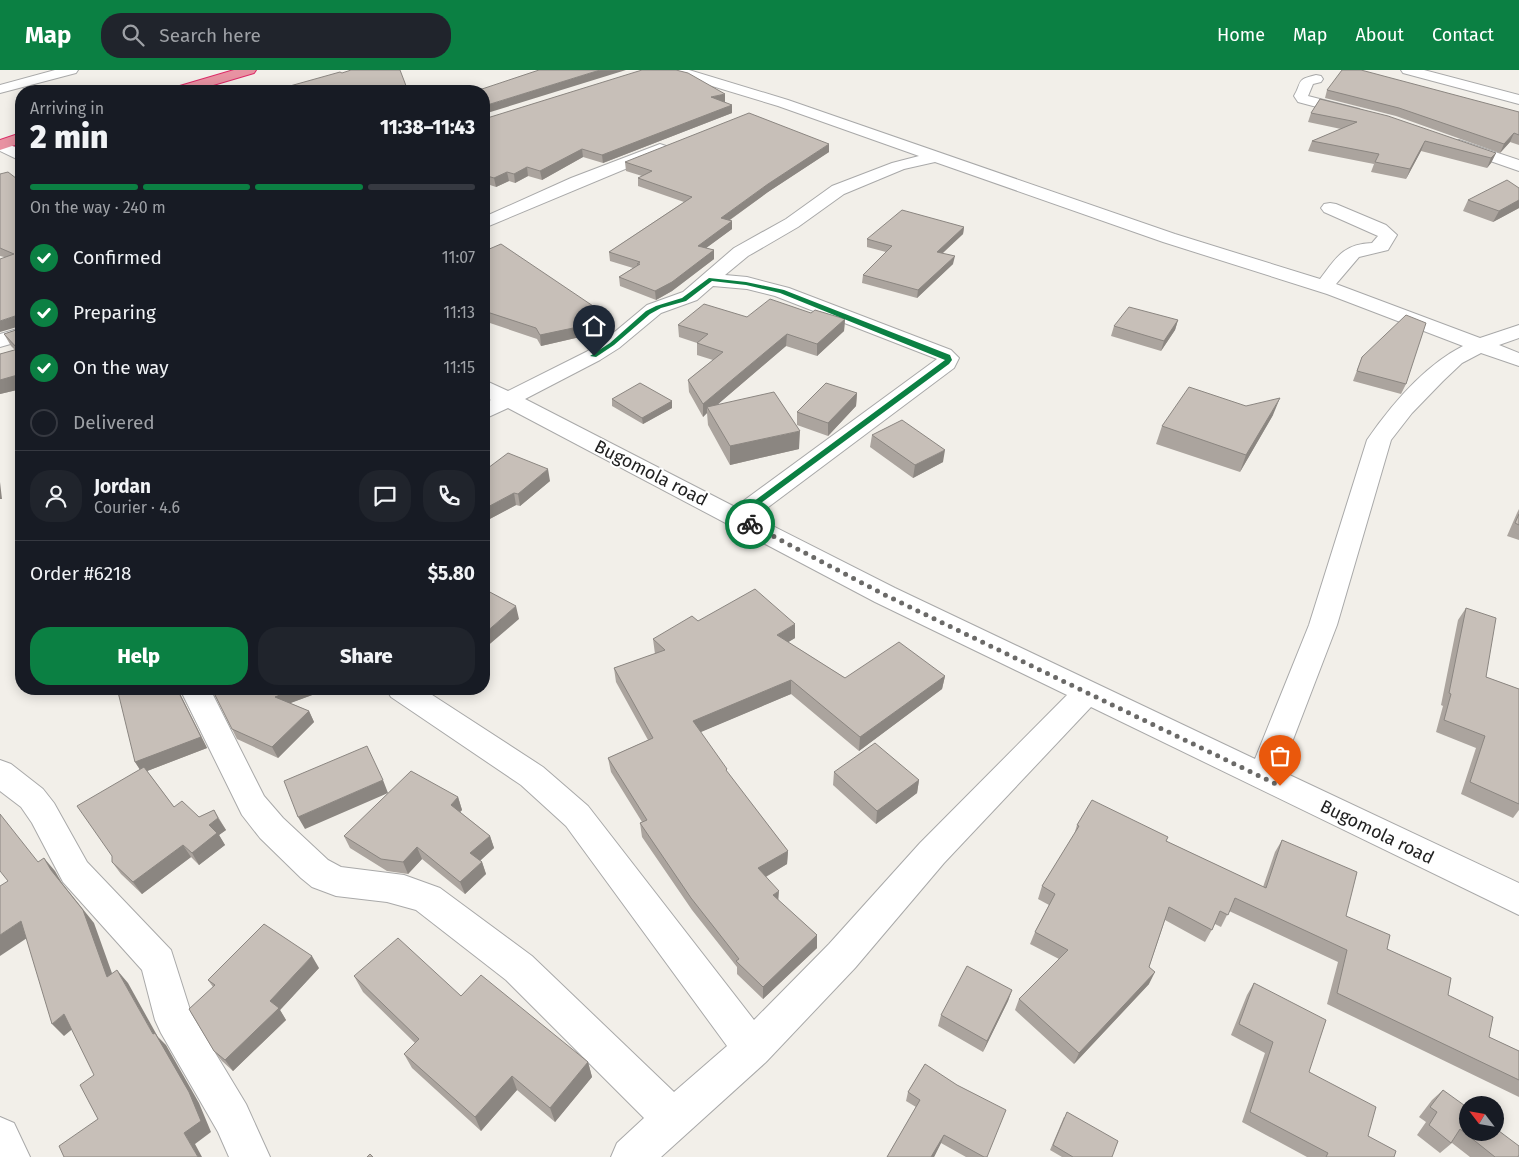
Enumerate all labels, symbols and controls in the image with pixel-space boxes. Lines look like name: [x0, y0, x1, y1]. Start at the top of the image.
search box: [101, 13, 451, 58]
text: Map: [25, 21, 71, 49]
icon: search: [119, 21, 147, 49]
text: Search here: [159, 24, 261, 47]
text: Home: [1217, 24, 1265, 46]
text: Map: [1293, 24, 1327, 46]
text: About: [1355, 24, 1404, 46]
text: Contact: [1432, 24, 1494, 46]
text: Arriving in: [30, 99, 104, 118]
text: 11:38–11:43: [380, 116, 475, 139]
text: 2 min: [30, 118, 108, 156]
text: On the way · 240 m: [30, 198, 166, 217]
icon: check: [30, 244, 58, 272]
text: Confirmed: [73, 246, 162, 269]
text: 11:07: [442, 248, 475, 267]
icon: check: [30, 299, 58, 327]
text: Preparing: [73, 301, 156, 324]
text: 11:13: [443, 303, 475, 322]
pin: [573, 305, 615, 356]
icon: home: [580, 312, 608, 340]
icon: check: [30, 354, 58, 382]
text: On the way: [73, 356, 169, 379]
text: 11:15: [443, 358, 475, 377]
text: Delivered: [73, 411, 155, 434]
street label: Bugomola road: [591, 435, 711, 511]
button: person: [30, 470, 82, 522]
button: chat: [359, 470, 411, 522]
button: phone: [423, 470, 475, 522]
text: Jordan: [94, 475, 151, 498]
text: Courier · 4.6: [94, 498, 180, 517]
courier: [725, 499, 775, 549]
icon: bike: [736, 510, 764, 538]
text: Order #6218: [30, 562, 131, 585]
text: $5.80: [428, 562, 475, 585]
button: Help: [30, 627, 248, 685]
button: Share: [258, 627, 475, 685]
pin: [1259, 735, 1301, 786]
icon: bag: [1266, 742, 1294, 770]
street label: Bugomola road: [1316, 795, 1438, 869]
north arrow: [1459, 1096, 1504, 1141]
map controls: [1459, 1096, 1504, 1141]

